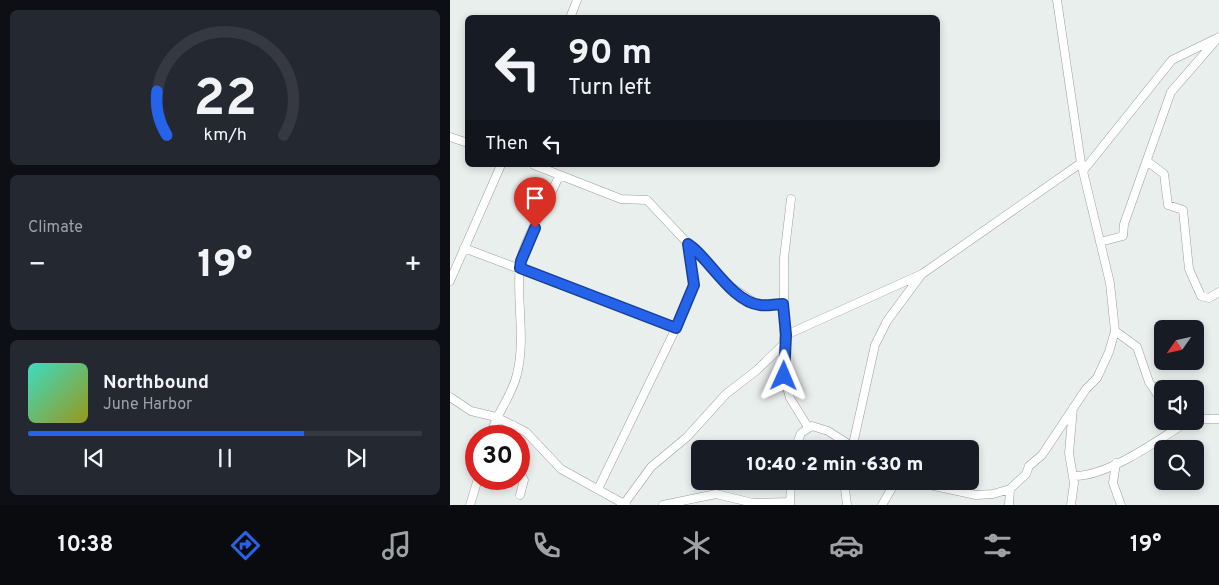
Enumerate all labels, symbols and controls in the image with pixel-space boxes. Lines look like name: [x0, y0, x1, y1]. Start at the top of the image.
text: 90 m: [568, 32, 652, 76]
icon: left: [485, 35, 550, 100]
text: 22: [193, 68, 257, 134]
text: Turn left: [568, 75, 651, 102]
text: km/h: [203, 124, 247, 147]
icon: left: [538, 130, 566, 158]
text: Then: [485, 132, 528, 156]
pin: [514, 177, 556, 228]
icon: arrive: [521, 184, 549, 212]
text: Climate: [28, 218, 83, 238]
text: 19°: [197, 242, 253, 291]
text: −: [28, 248, 46, 284]
text: +: [404, 248, 422, 284]
north arrow: [1154, 320, 1204, 370]
map controls: [1154, 320, 1204, 490]
position arrow: [757, 349, 809, 401]
text: Northbound: [103, 371, 209, 395]
button: sound: [1154, 380, 1204, 430]
text: June Harbor: [103, 395, 192, 415]
speed limit sign: 30: [465, 425, 530, 490]
button: search: [1154, 440, 1204, 490]
icon: previous: [80, 444, 108, 472]
icon: pause: [211, 444, 239, 472]
icon: next: [342, 444, 370, 472]
text: 10:40 · 2 min · 630 m: [747, 453, 923, 477]
icon: directions: [228, 528, 263, 563]
icon: music: [379, 528, 414, 563]
icon: phone: [529, 528, 564, 563]
icon: climate: [679, 528, 714, 563]
icon: car: [829, 528, 864, 563]
icon: filters: [980, 528, 1015, 563]
text: 10:38: [58, 532, 113, 559]
text: 19°: [1130, 532, 1161, 559]

